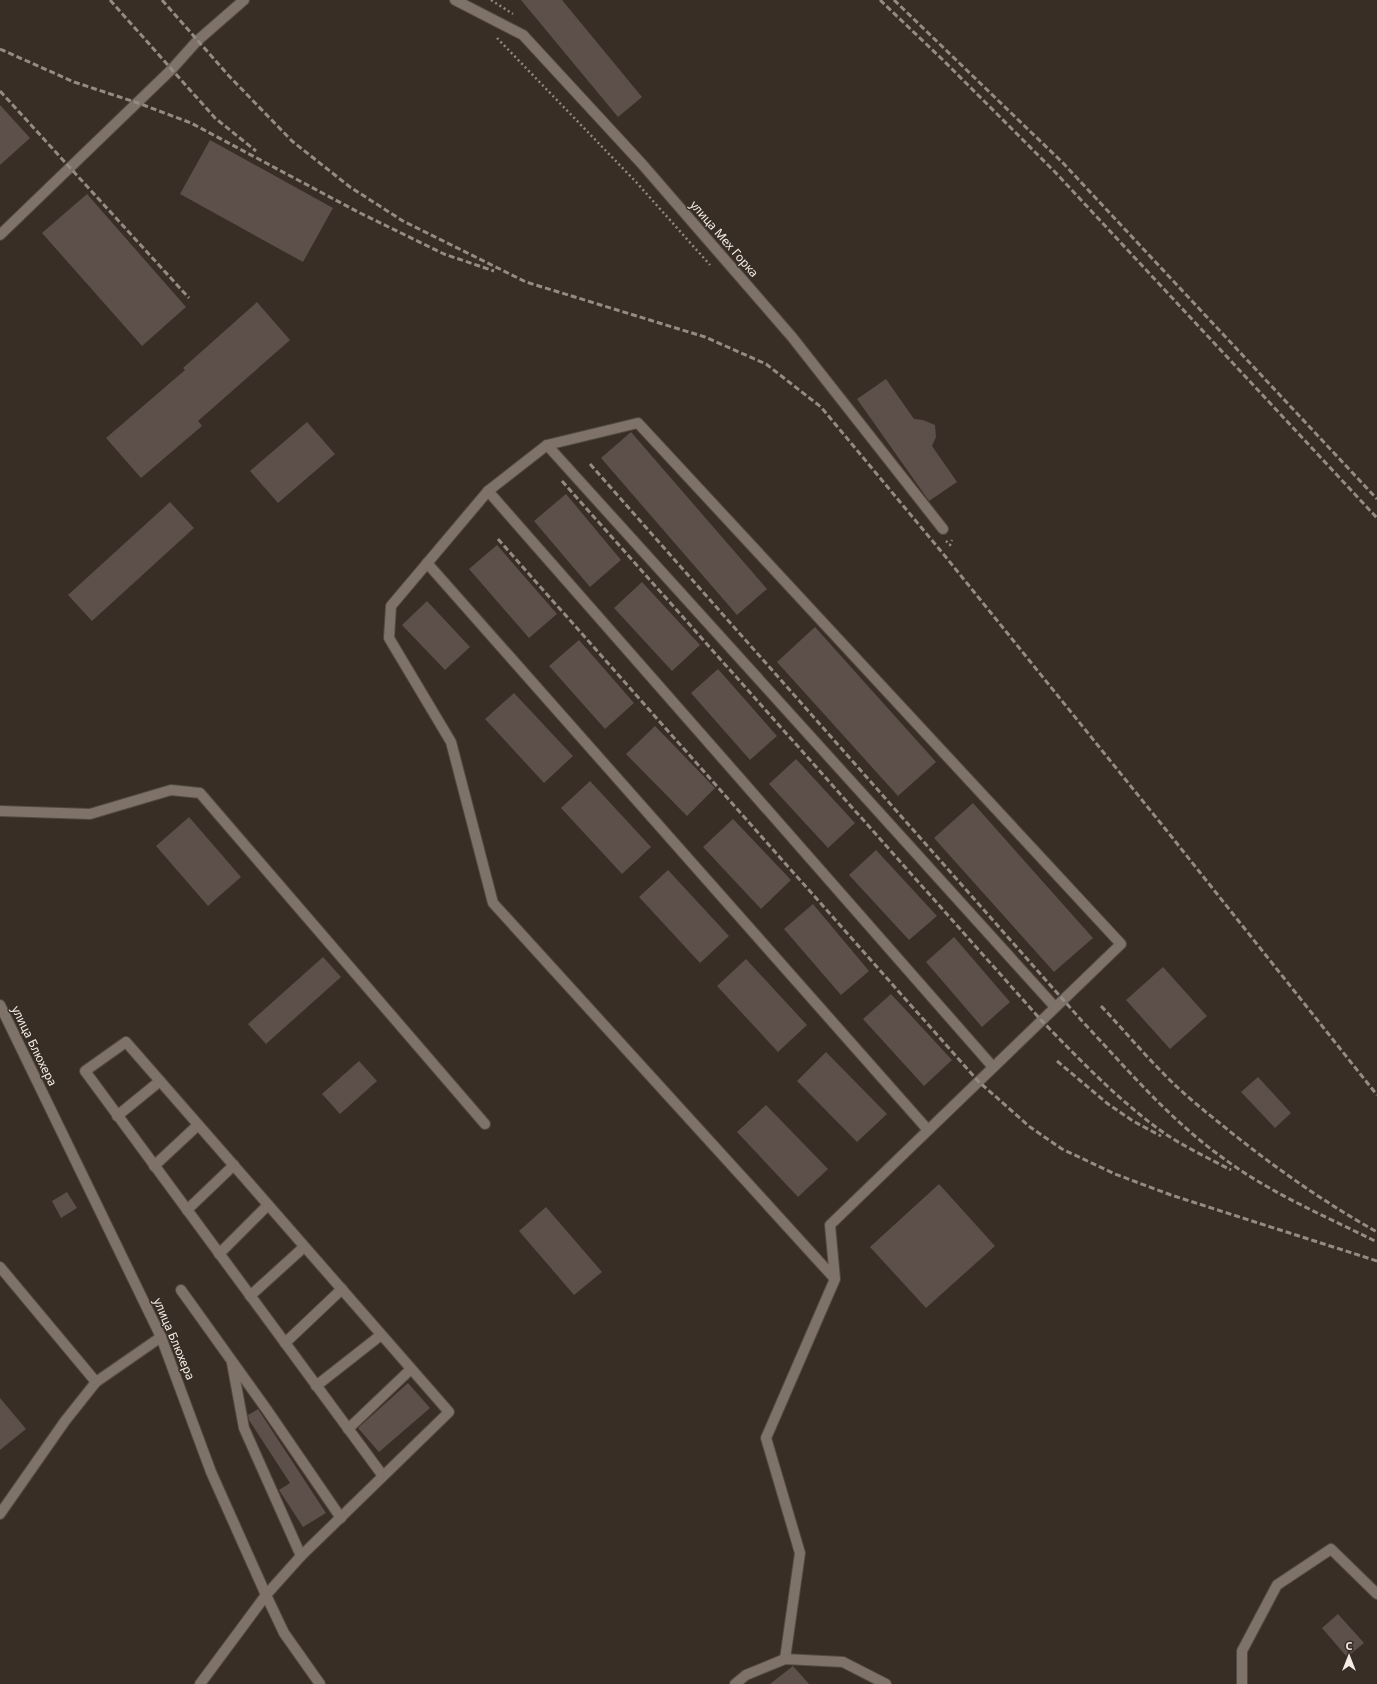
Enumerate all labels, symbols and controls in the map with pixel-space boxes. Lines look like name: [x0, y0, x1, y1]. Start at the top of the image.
street label: улица Мех Горка: [686, 197, 762, 281]
street label: улица Блюхера: [8, 1003, 61, 1089]
street label: улица Блюхера: [150, 1295, 199, 1382]
north arrow: [1329, 1636, 1369, 1676]
text: С: [1345, 1638, 1353, 1653]

